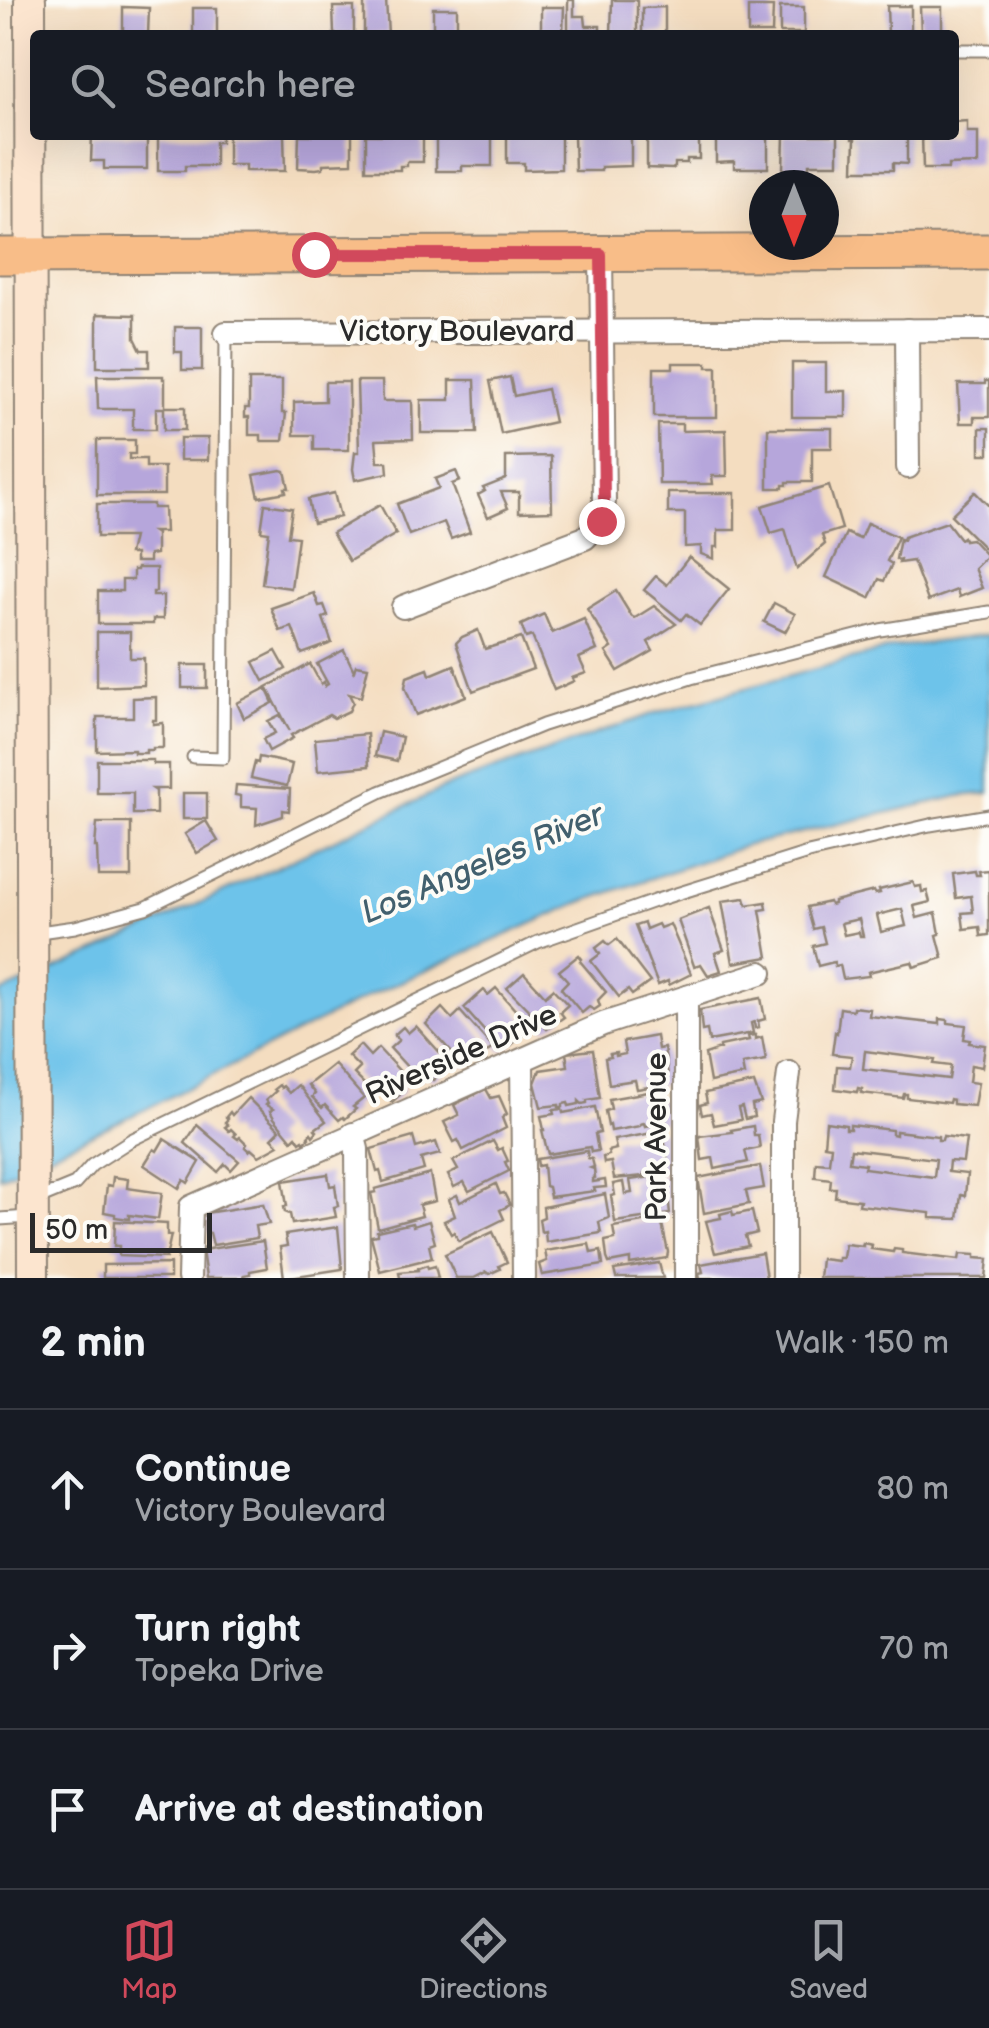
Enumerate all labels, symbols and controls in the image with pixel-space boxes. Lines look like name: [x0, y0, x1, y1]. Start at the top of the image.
search box: [30, 30, 959, 140]
icon: search: [65, 58, 120, 113]
text: Search here: [145, 63, 356, 108]
north arrow: [749, 170, 839, 260]
route start: [292, 232, 338, 278]
street label: Victory Boulevard: [339, 314, 575, 350]
route end: [579, 499, 625, 545]
water label: Los Angeles River: [356, 795, 612, 933]
street label: Riverside Drive: [360, 997, 563, 1113]
street label: Park Avenue: [639, 1053, 675, 1221]
scale bar: [30, 1208, 212, 1252]
text: 50 m: [45, 1214, 108, 1247]
text: 2 min: [40, 1318, 146, 1369]
text: Walk · 150 m: [775, 1324, 949, 1363]
text: Continue: [135, 1447, 291, 1492]
icon: ahead: [40, 1462, 95, 1517]
text: 80 m: [876, 1470, 949, 1509]
text: Victory Boulevard: [135, 1492, 386, 1531]
text: Turn right: [135, 1607, 300, 1652]
icon: right: [40, 1622, 95, 1677]
text: 70 m: [879, 1630, 949, 1669]
text: Topeka Drive: [135, 1652, 324, 1691]
icon: arrive: [40, 1782, 95, 1837]
text: Arrive at destination: [135, 1787, 484, 1832]
tab: Map: [121, 1913, 177, 2006]
tab: Directions: [419, 1913, 548, 2006]
tab: Saved: [790, 1913, 868, 2006]

